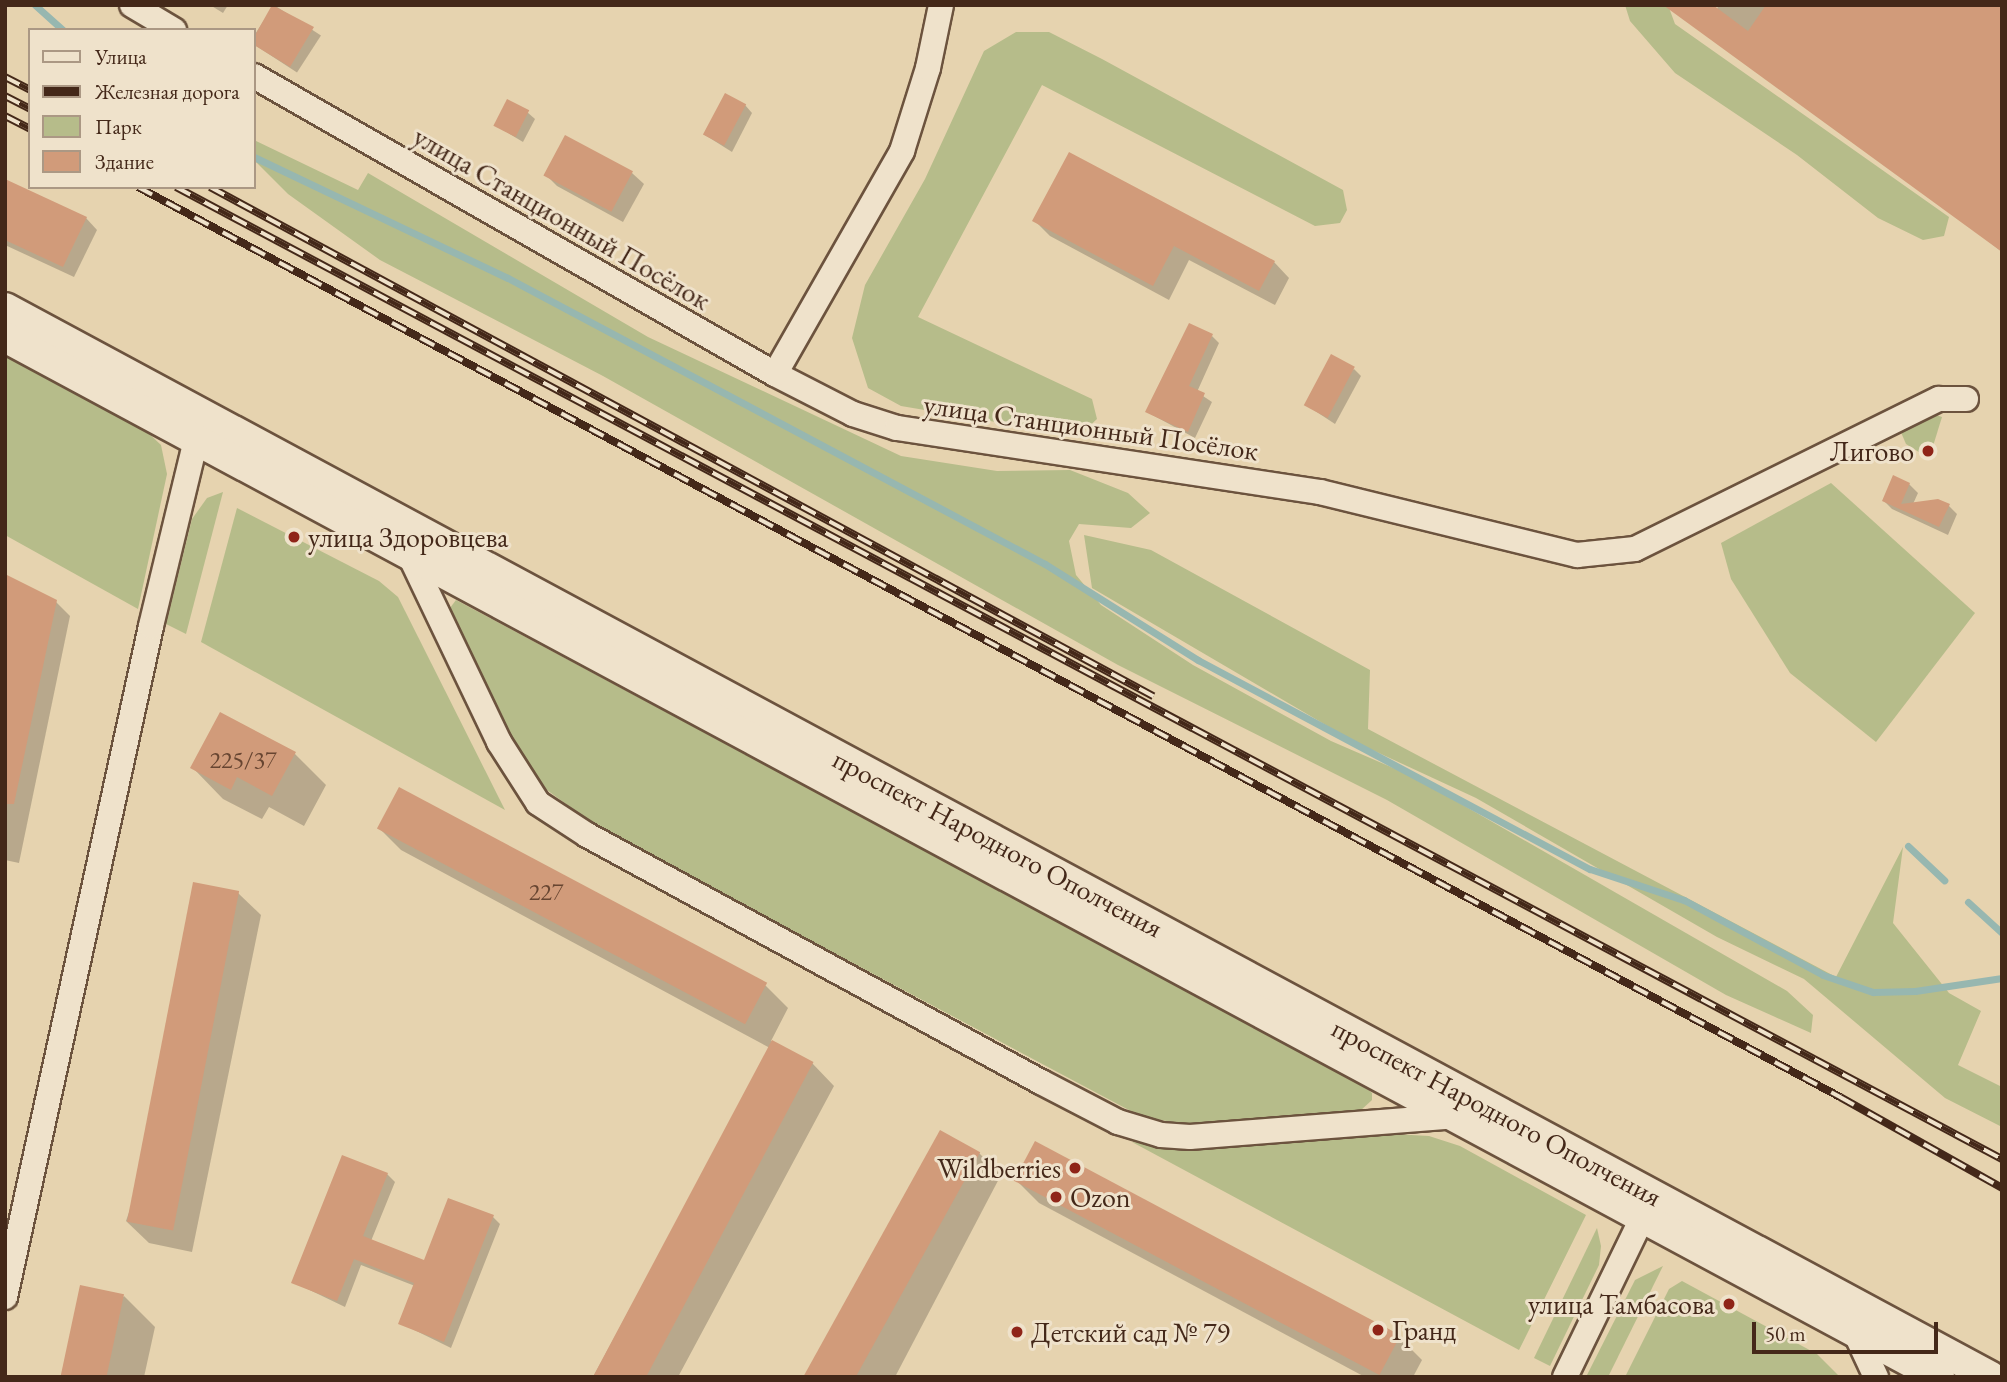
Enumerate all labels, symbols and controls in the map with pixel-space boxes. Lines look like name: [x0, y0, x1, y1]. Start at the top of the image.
legend: [28, 28, 256, 189]
text: Улица: [95, 43, 147, 70]
text: Железная дорога: [95, 78, 240, 105]
text: Парк: [95, 113, 142, 140]
street label: улица Станционный Посёлок: [408, 119, 716, 317]
text: Здание: [95, 148, 154, 175]
street label: улица Станционный Посёлок: [922, 387, 1260, 467]
place label: Лигово: [1830, 434, 1914, 468]
marker: Лигово: [1920, 443, 1936, 459]
place label: улица Здоровцева: [308, 520, 508, 554]
marker: улица Здоровцева: [286, 529, 302, 545]
street label: проспект Народного Ополчения: [827, 742, 1169, 944]
house number: 225/37: [209, 746, 277, 774]
house number: 227: [529, 878, 563, 906]
street label: проспект Народного Ополчения: [1326, 1011, 1668, 1213]
place label: Wildberries: [937, 1151, 1061, 1185]
marker: Wildberries: [1067, 1160, 1083, 1176]
place label: Ozon: [1070, 1180, 1131, 1214]
marker: Ozon: [1048, 1189, 1064, 1205]
place label: улица Тамбасова: [1528, 1287, 1715, 1321]
marker: улица Тамбасова: [1721, 1296, 1737, 1312]
scale bar: [1755, 1308, 1940, 1352]
place label: Гранд: [1392, 1313, 1456, 1347]
place label: Детский сад № 79: [1031, 1315, 1230, 1349]
text: 50 m: [1765, 1320, 1806, 1347]
marker: Гранд: [1370, 1322, 1386, 1338]
marker: Детский сад № 79: [1009, 1324, 1025, 1340]

